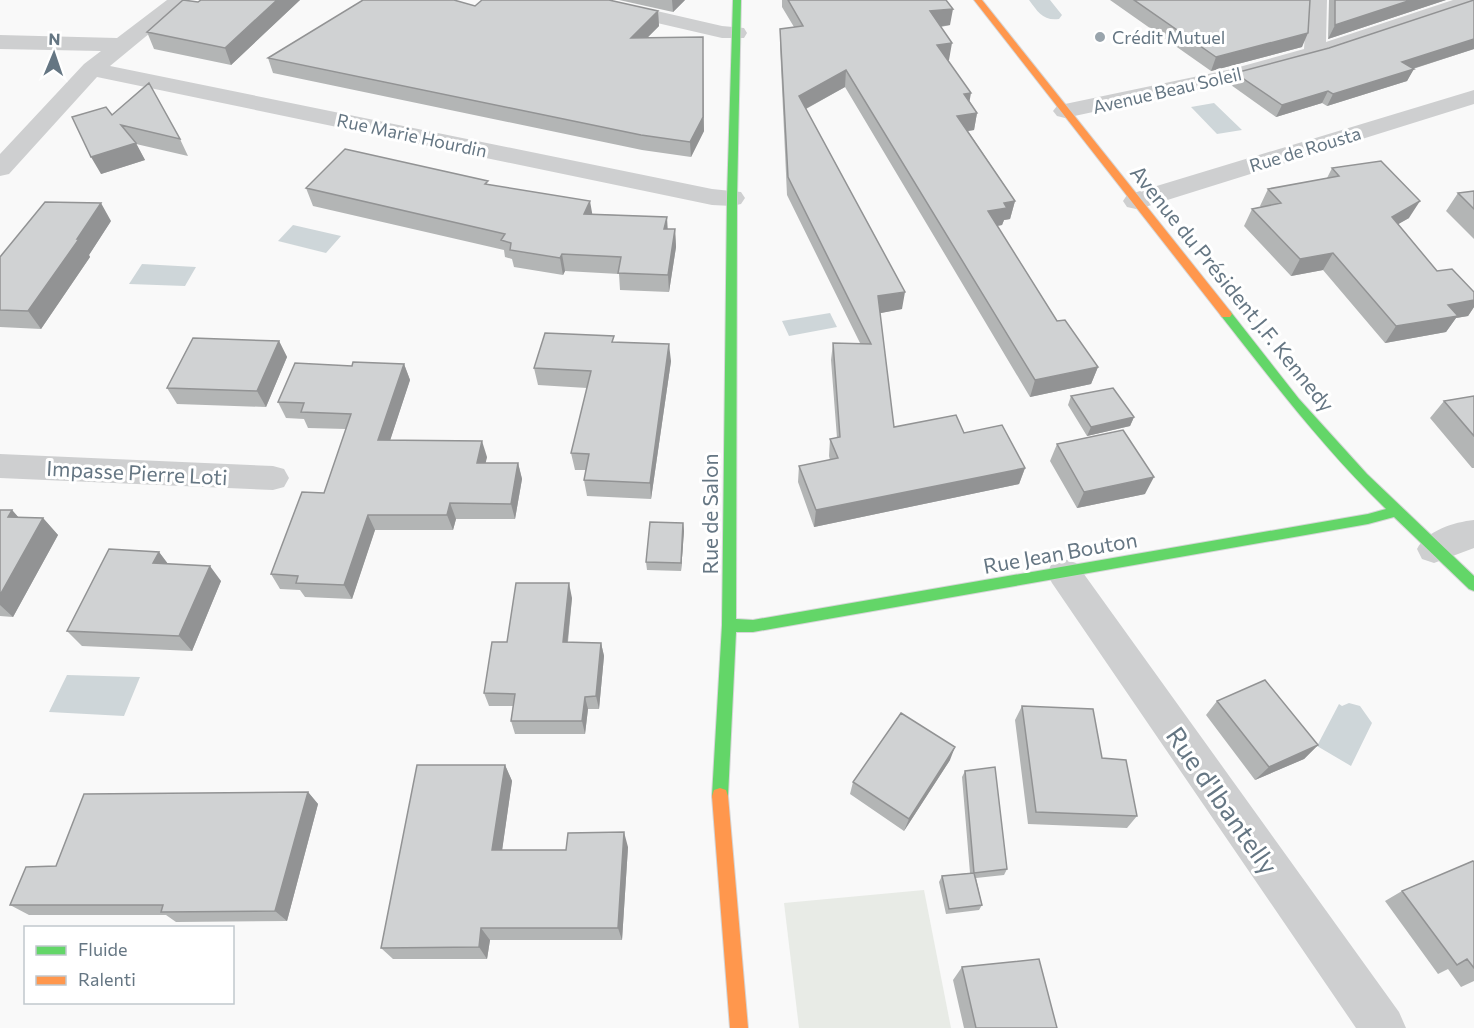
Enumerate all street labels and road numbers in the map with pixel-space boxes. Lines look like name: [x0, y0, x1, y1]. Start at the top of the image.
street label: Avenue Beau Soleil: [1090, 62, 1244, 118]
street label: Rue Marie Hourdin: [335, 108, 489, 162]
street label: Rue de Rousta: [1247, 122, 1363, 176]
street label: Avenue du Président J.F. Kennedy: [1126, 160, 1340, 416]
street label: Rue de Salon: [697, 453, 722, 575]
street label: Impasse Pierre Loti: [46, 455, 228, 489]
street label: Rue Jean Bouton: [981, 526, 1139, 578]
street label: Rue d'Ibantelly: [1161, 720, 1285, 880]

